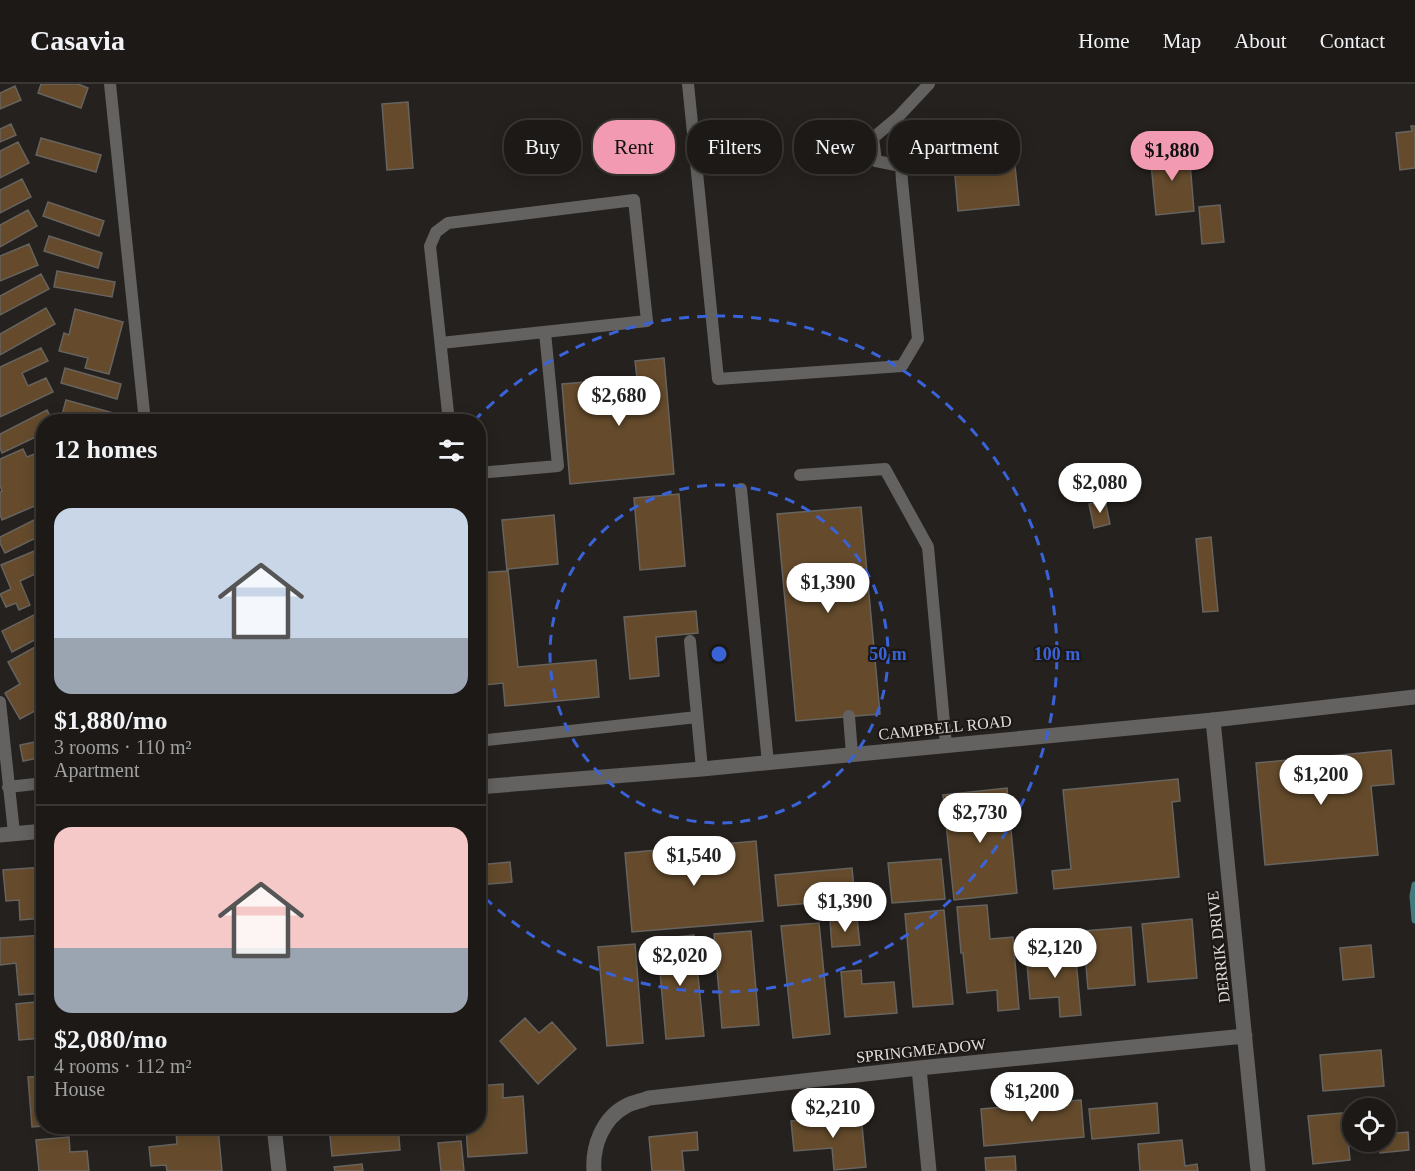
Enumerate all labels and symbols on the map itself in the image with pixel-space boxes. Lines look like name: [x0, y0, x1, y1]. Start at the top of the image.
pin: $1,880: [1123, 131, 1221, 182]
pin: $2,680: [570, 376, 668, 427]
pin: $2,080: [1051, 463, 1149, 514]
pin: $1,390: [779, 563, 877, 614]
centre of rings: [709, 644, 729, 664]
text: 50 m: [869, 644, 907, 664]
text: 100 m: [1034, 644, 1080, 664]
street label: CAMPBELL ROAD: [877, 712, 1013, 743]
pin: $1,200: [1272, 755, 1370, 806]
pin: $2,730: [931, 793, 1029, 844]
pin: $1,540: [645, 836, 743, 887]
pin: $1,390: [796, 882, 894, 933]
street label: DERRIK DRIVE: [1204, 890, 1233, 1004]
pin: $2,120: [1006, 928, 1104, 979]
pin: $2,020: [631, 936, 729, 987]
street label: SPRINGMEADOW: [855, 1035, 988, 1066]
pin: $1,200: [983, 1072, 1081, 1123]
pin: $2,210: [784, 1088, 882, 1139]

